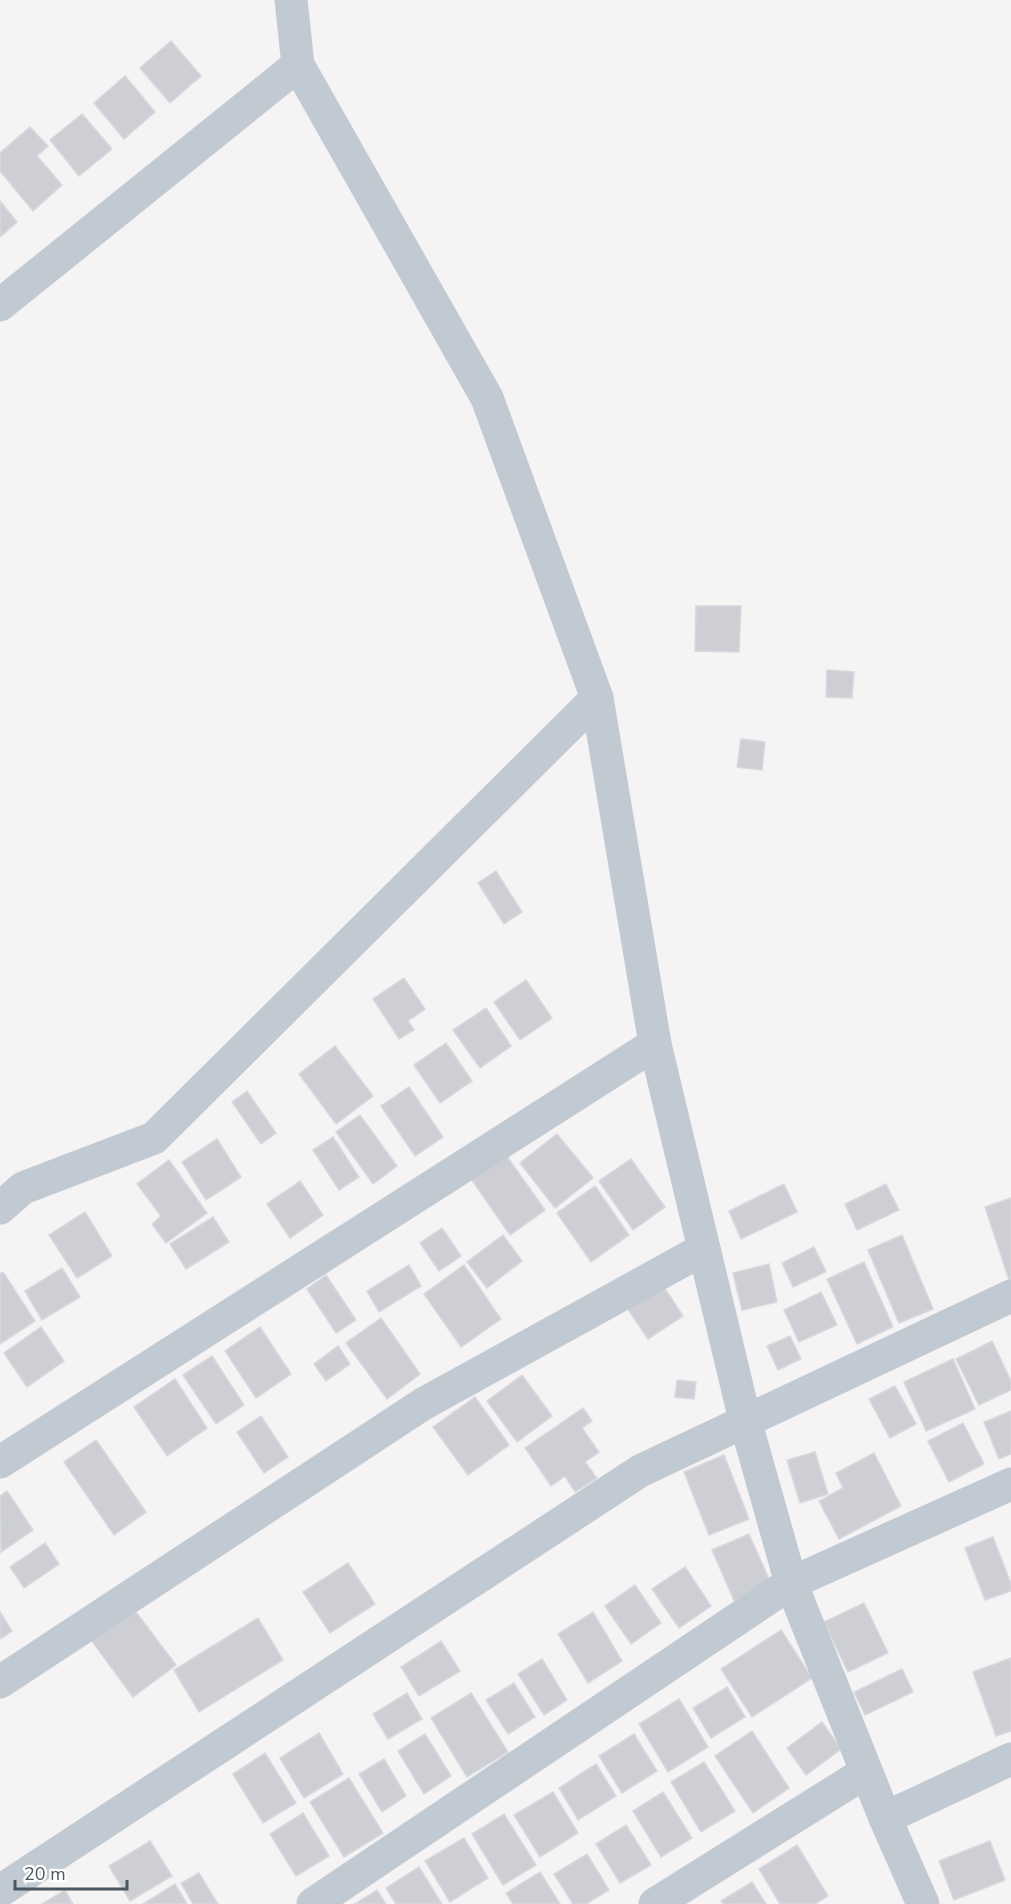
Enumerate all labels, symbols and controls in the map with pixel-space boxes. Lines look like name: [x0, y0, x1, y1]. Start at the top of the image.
scale bar: [15, 1853, 128, 1891]
text: 20 m: [24, 1862, 66, 1886]

